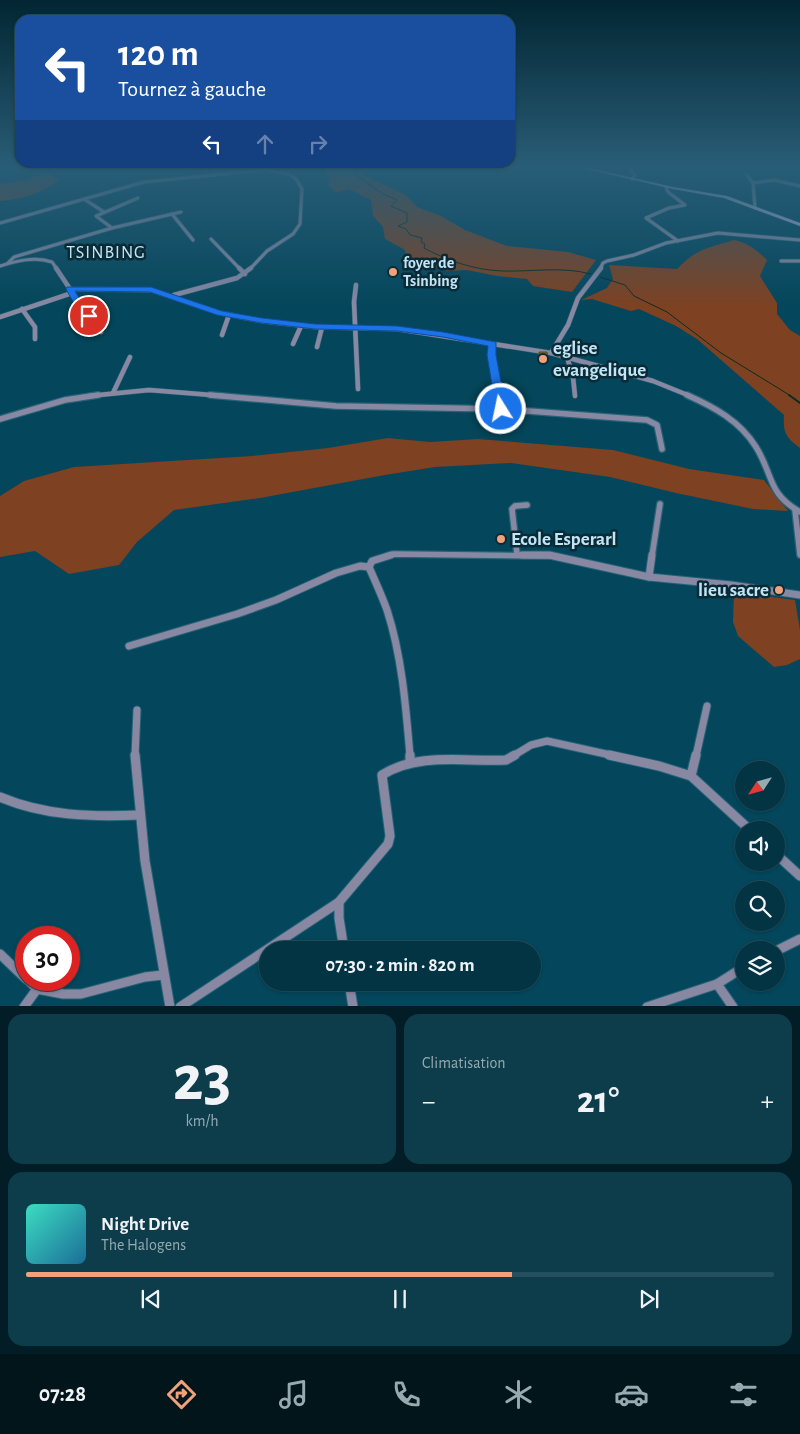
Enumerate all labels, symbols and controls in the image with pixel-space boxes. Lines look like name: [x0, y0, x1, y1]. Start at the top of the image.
icon: left: [35, 35, 100, 100]
text: 120 m: [118, 37, 199, 72]
text: Tournez à gauche: [118, 78, 266, 100]
icon: left: [198, 130, 226, 158]
icon: ahead: [251, 130, 279, 158]
icon: right: [304, 130, 332, 158]
district label: TSINBING: [66, 244, 146, 262]
place label: foyer de Tsinbing: [403, 255, 459, 289]
marker: foyer de Tsinbing: [387, 266, 399, 278]
pin: [68, 295, 110, 337]
icon: arrive: [75, 302, 103, 330]
place label: eglise evangelique: [553, 339, 646, 380]
marker: eglise evangelique: [537, 353, 549, 365]
position arrow: [474, 382, 526, 434]
place label: Ecole Esperarl: [511, 530, 617, 549]
marker: Ecole Esperarl: [495, 533, 507, 545]
place label: lieu sacre: [698, 581, 769, 600]
marker: lieu sacre: [773, 584, 785, 596]
north arrow: [735, 761, 785, 811]
map controls: [735, 761, 785, 991]
button: sound: [735, 821, 785, 871]
button: search: [735, 881, 785, 931]
speed limit sign: 30: [15, 926, 80, 991]
button: layers: [735, 941, 785, 991]
text: 07:30 · 2 min · 820 m: [325, 956, 475, 975]
text: 23: [173, 1047, 231, 1112]
text: Climatisation: [422, 1055, 506, 1071]
text: 21°: [577, 1082, 619, 1120]
text: −: [422, 1088, 435, 1116]
text: +: [761, 1088, 774, 1116]
text: km/h: [185, 1113, 219, 1129]
text: Night Drive: [101, 1215, 189, 1234]
text: The Halogens: [101, 1237, 186, 1253]
icon: previous: [137, 1285, 165, 1313]
icon: pause: [386, 1285, 414, 1313]
icon: next: [635, 1285, 663, 1313]
icon: directions: [164, 1377, 199, 1412]
icon: music: [276, 1377, 311, 1412]
icon: phone: [389, 1377, 424, 1412]
icon: climate: [501, 1377, 536, 1412]
icon: car: [614, 1377, 649, 1412]
icon: filters: [726, 1377, 761, 1412]
text: 07:28: [39, 1383, 86, 1405]

